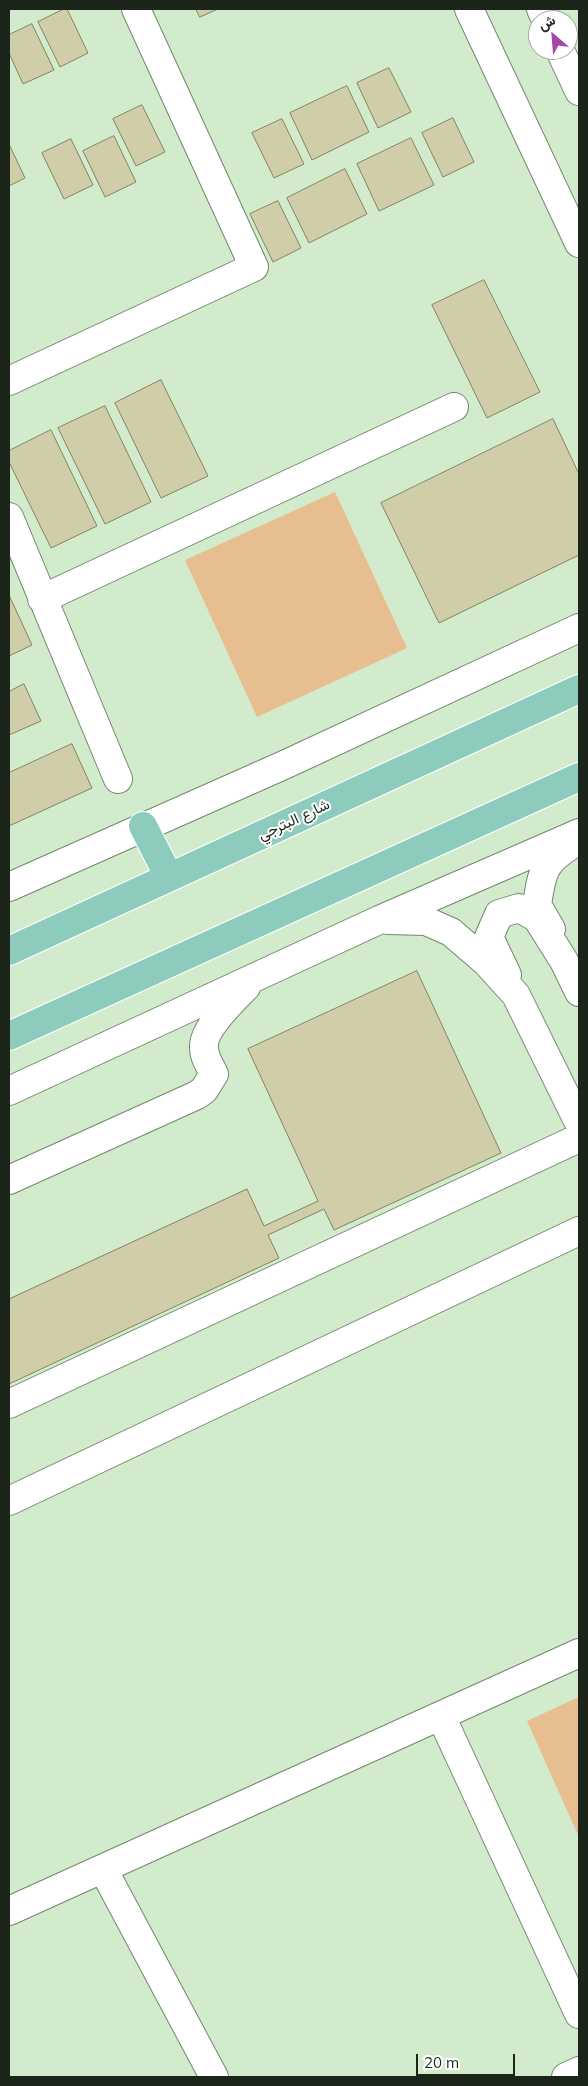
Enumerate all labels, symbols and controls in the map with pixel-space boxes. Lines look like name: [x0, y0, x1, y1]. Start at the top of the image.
north arrow: [528, 10, 578, 60]
text: ش: [535, 11, 558, 34]
street label: شارع البترجي: [255, 796, 333, 844]
scale bar: [418, 2044, 517, 2076]
text: 20 m: [424, 2053, 459, 2072]

